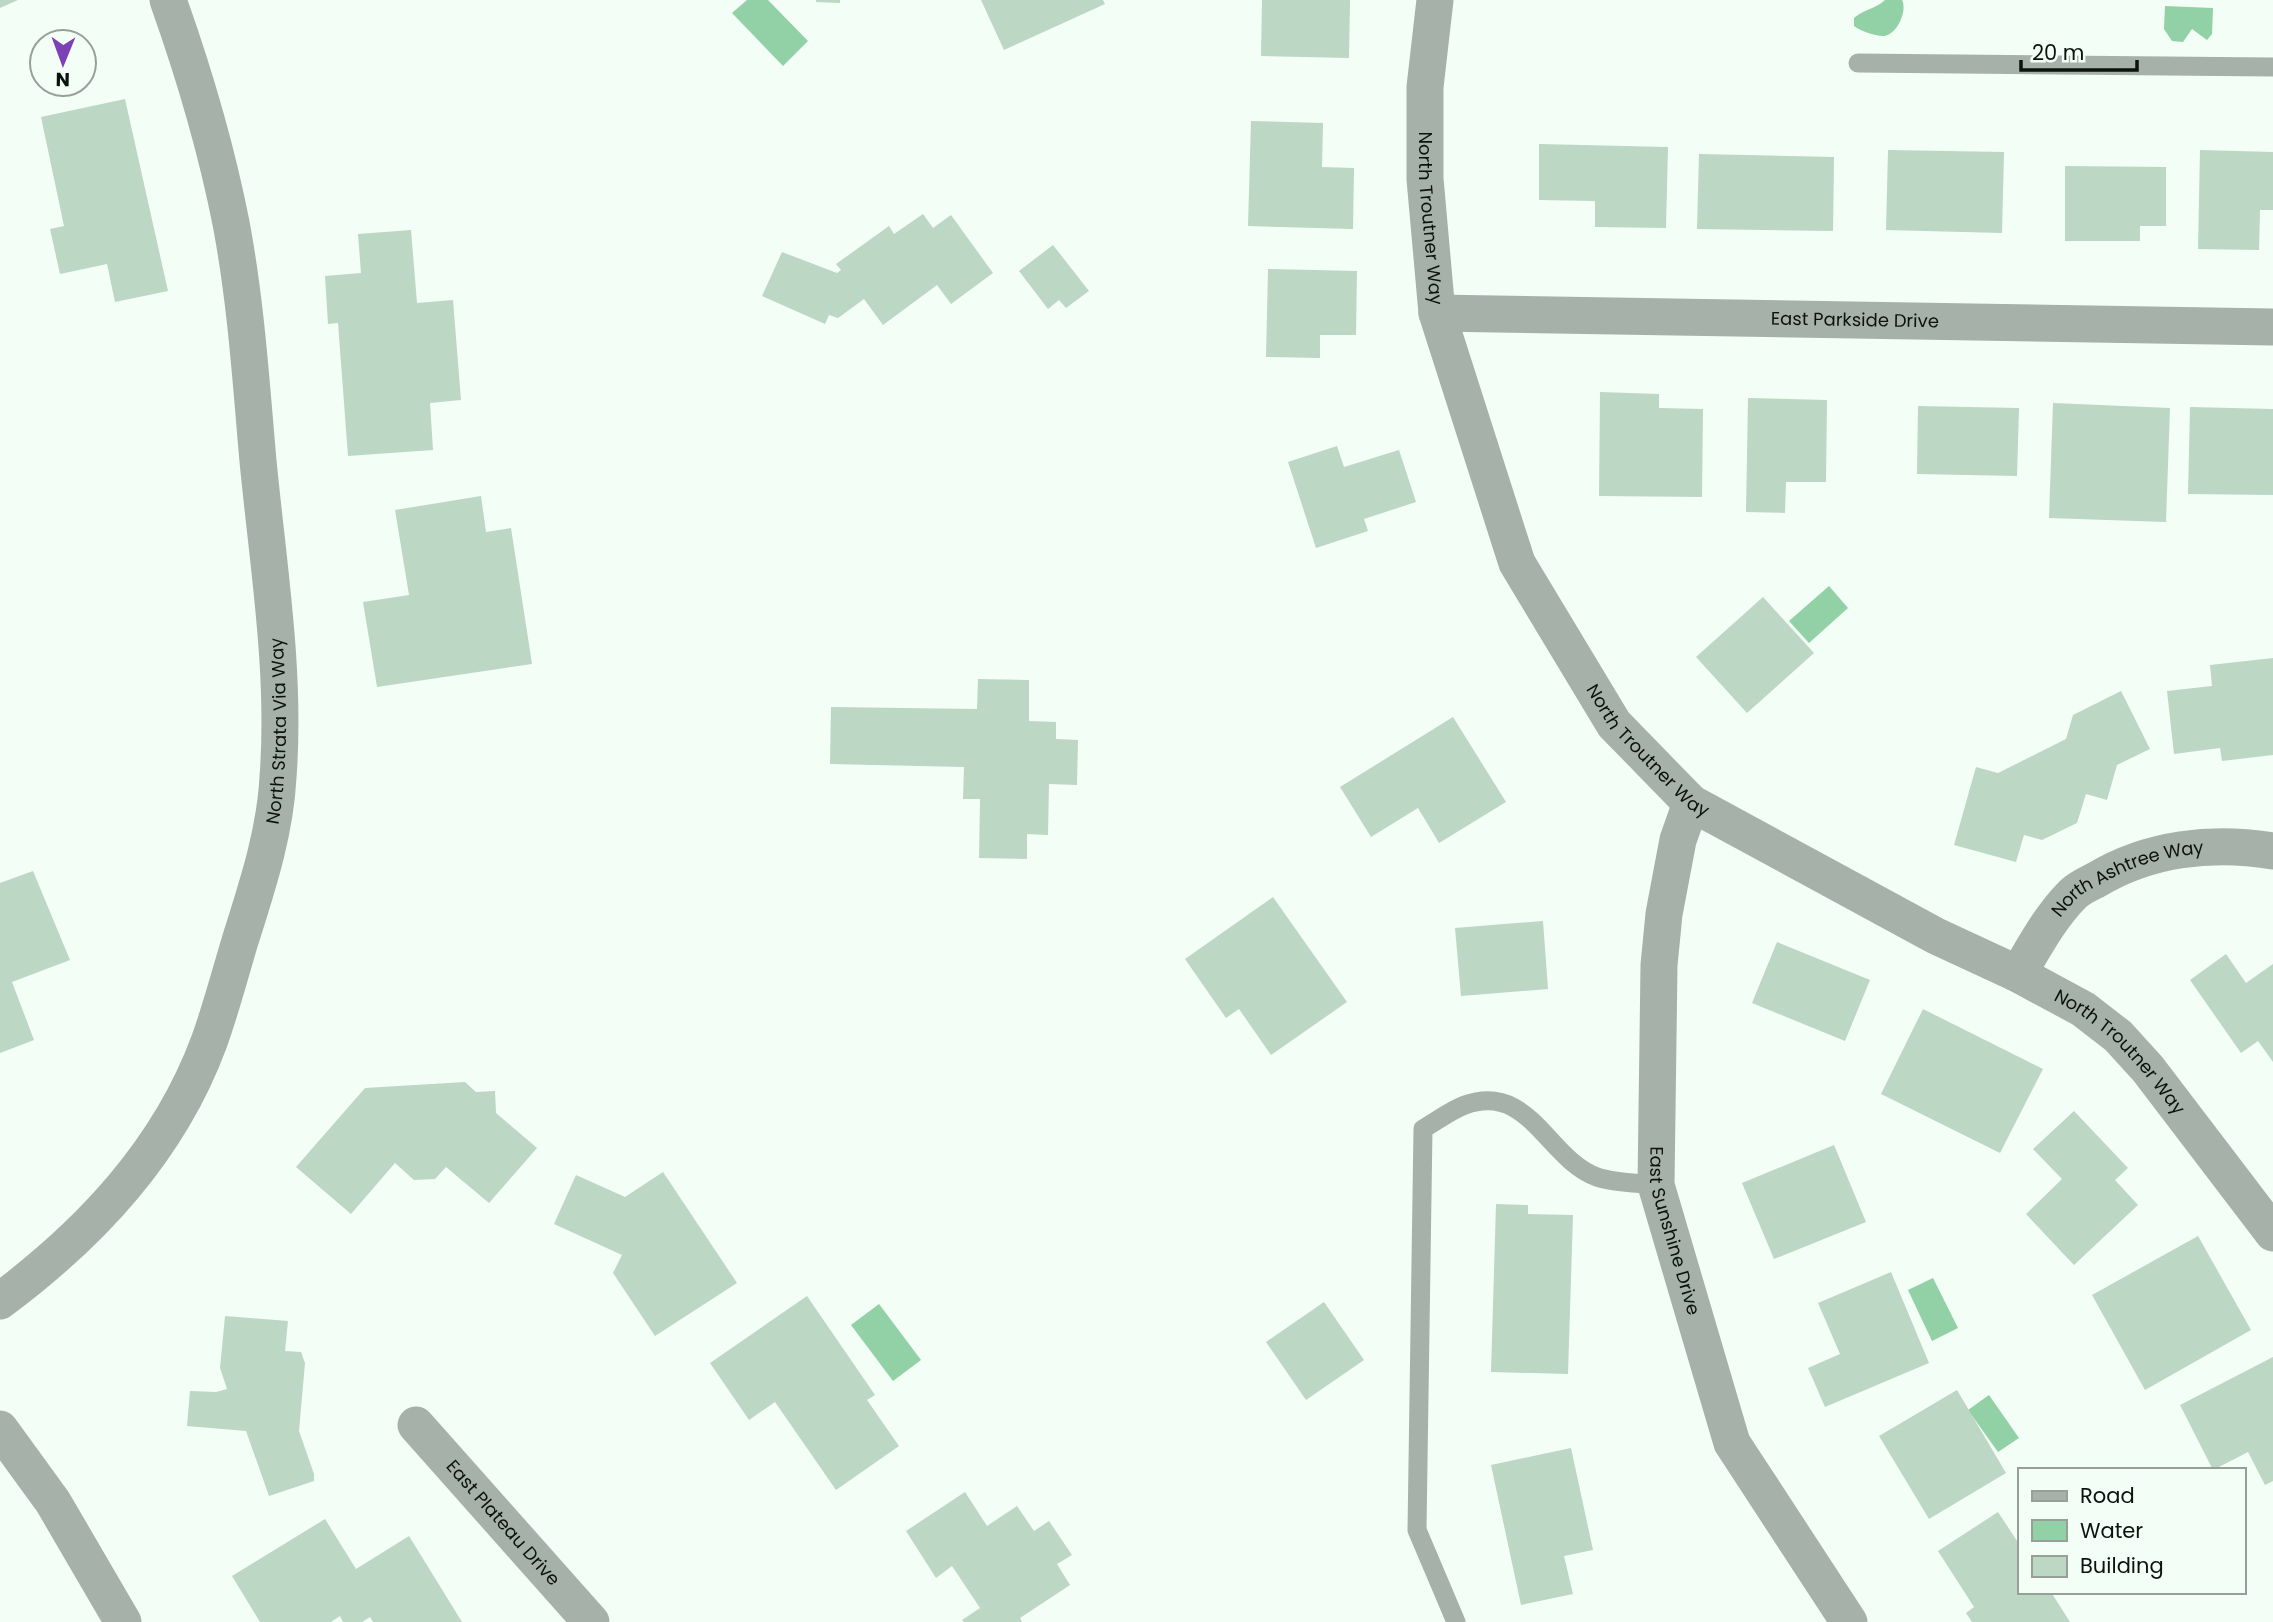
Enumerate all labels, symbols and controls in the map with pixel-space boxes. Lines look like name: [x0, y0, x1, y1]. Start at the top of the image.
north arrow: [28, 28, 98, 98]
scale bar: [2021, 28, 2136, 72]
text: 20 m: [2032, 38, 2085, 67]
text: N: [55, 66, 70, 93]
street label: North Troutner Way: [1413, 131, 1449, 306]
street label: East Parkside Drive: [1771, 306, 1939, 333]
street label: North Strata Via Way: [260, 637, 292, 826]
street label: North Troutner Way: [1581, 679, 1714, 823]
street label: North Ashtree Way: [2045, 834, 2204, 922]
street label: North Troutner Way: [2050, 983, 2191, 1120]
street label: East Sunshine Drive: [1644, 1146, 1707, 1318]
street label: East Plateau Drive: [441, 1454, 566, 1591]
legend: [2018, 1468, 2245, 1594]
text: Road: [2080, 1481, 2135, 1510]
text: Water: [2080, 1516, 2143, 1545]
text: Building: [2080, 1551, 2164, 1580]

